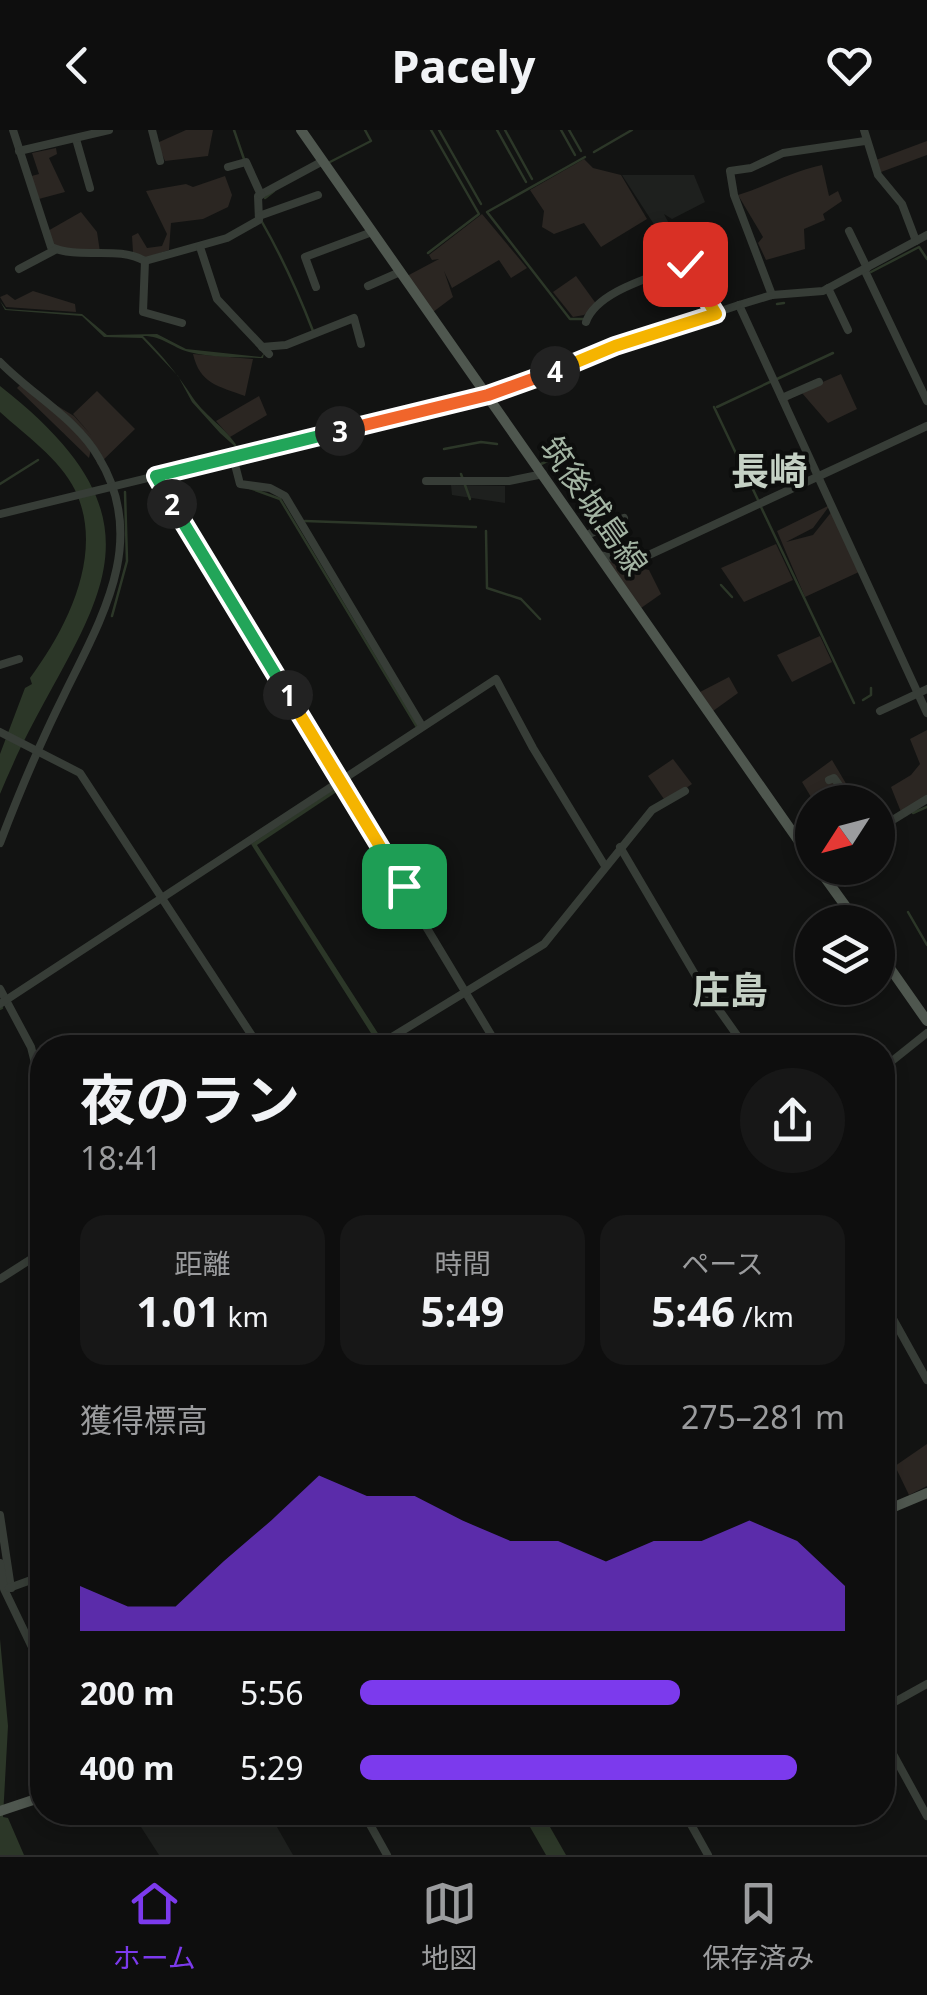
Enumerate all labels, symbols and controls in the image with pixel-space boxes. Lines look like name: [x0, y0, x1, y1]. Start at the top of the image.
text: Pacely: [391, 35, 536, 96]
icon: back: [50, 38, 105, 93]
icon: heart: [822, 38, 877, 93]
pin: [643, 222, 728, 307]
icon: check: [658, 237, 713, 292]
pin: 4: [530, 346, 580, 396]
text: 4: [547, 352, 563, 390]
pin: 3: [315, 406, 365, 456]
text: 3: [332, 412, 348, 450]
street label: 筑後城島線: [531, 427, 659, 583]
district label: 長崎: [731, 444, 807, 496]
pin: 2: [147, 479, 197, 529]
text: 2: [164, 485, 180, 523]
pin: 1: [263, 670, 313, 720]
text: 1: [280, 676, 296, 714]
north arrow: [795, 785, 895, 885]
map controls: [795, 785, 895, 1005]
pin: [362, 844, 447, 929]
icon: arrive: [377, 859, 432, 914]
button: layers: [795, 905, 895, 1005]
district label: 庄島: [692, 963, 768, 1015]
text: 夜のラン: [80, 1061, 300, 1136]
button: share: [740, 1068, 845, 1173]
text: 18:41: [80, 1136, 162, 1179]
text: 距離: [174, 1244, 231, 1282]
text: 時間: [434, 1244, 491, 1282]
text: ペース: [681, 1244, 764, 1282]
text: 1.01: [136, 1282, 220, 1339]
text: 5:49: [421, 1282, 504, 1339]
text: 5:46: [651, 1282, 735, 1339]
text: km: [220, 1297, 269, 1335]
text: /km: [735, 1297, 794, 1335]
text: 275–281 m: [681, 1395, 845, 1438]
text: 獲得標高: [80, 1398, 208, 1441]
text: 200 m: [80, 1671, 174, 1714]
text: 5:56: [240, 1671, 304, 1714]
text: 400 m: [80, 1746, 174, 1789]
text: 5:29: [240, 1746, 304, 1789]
tab: ホーム: [113, 1876, 196, 1976]
tab: 地図: [421, 1876, 477, 1976]
tab: 保存済み: [702, 1876, 814, 1976]

